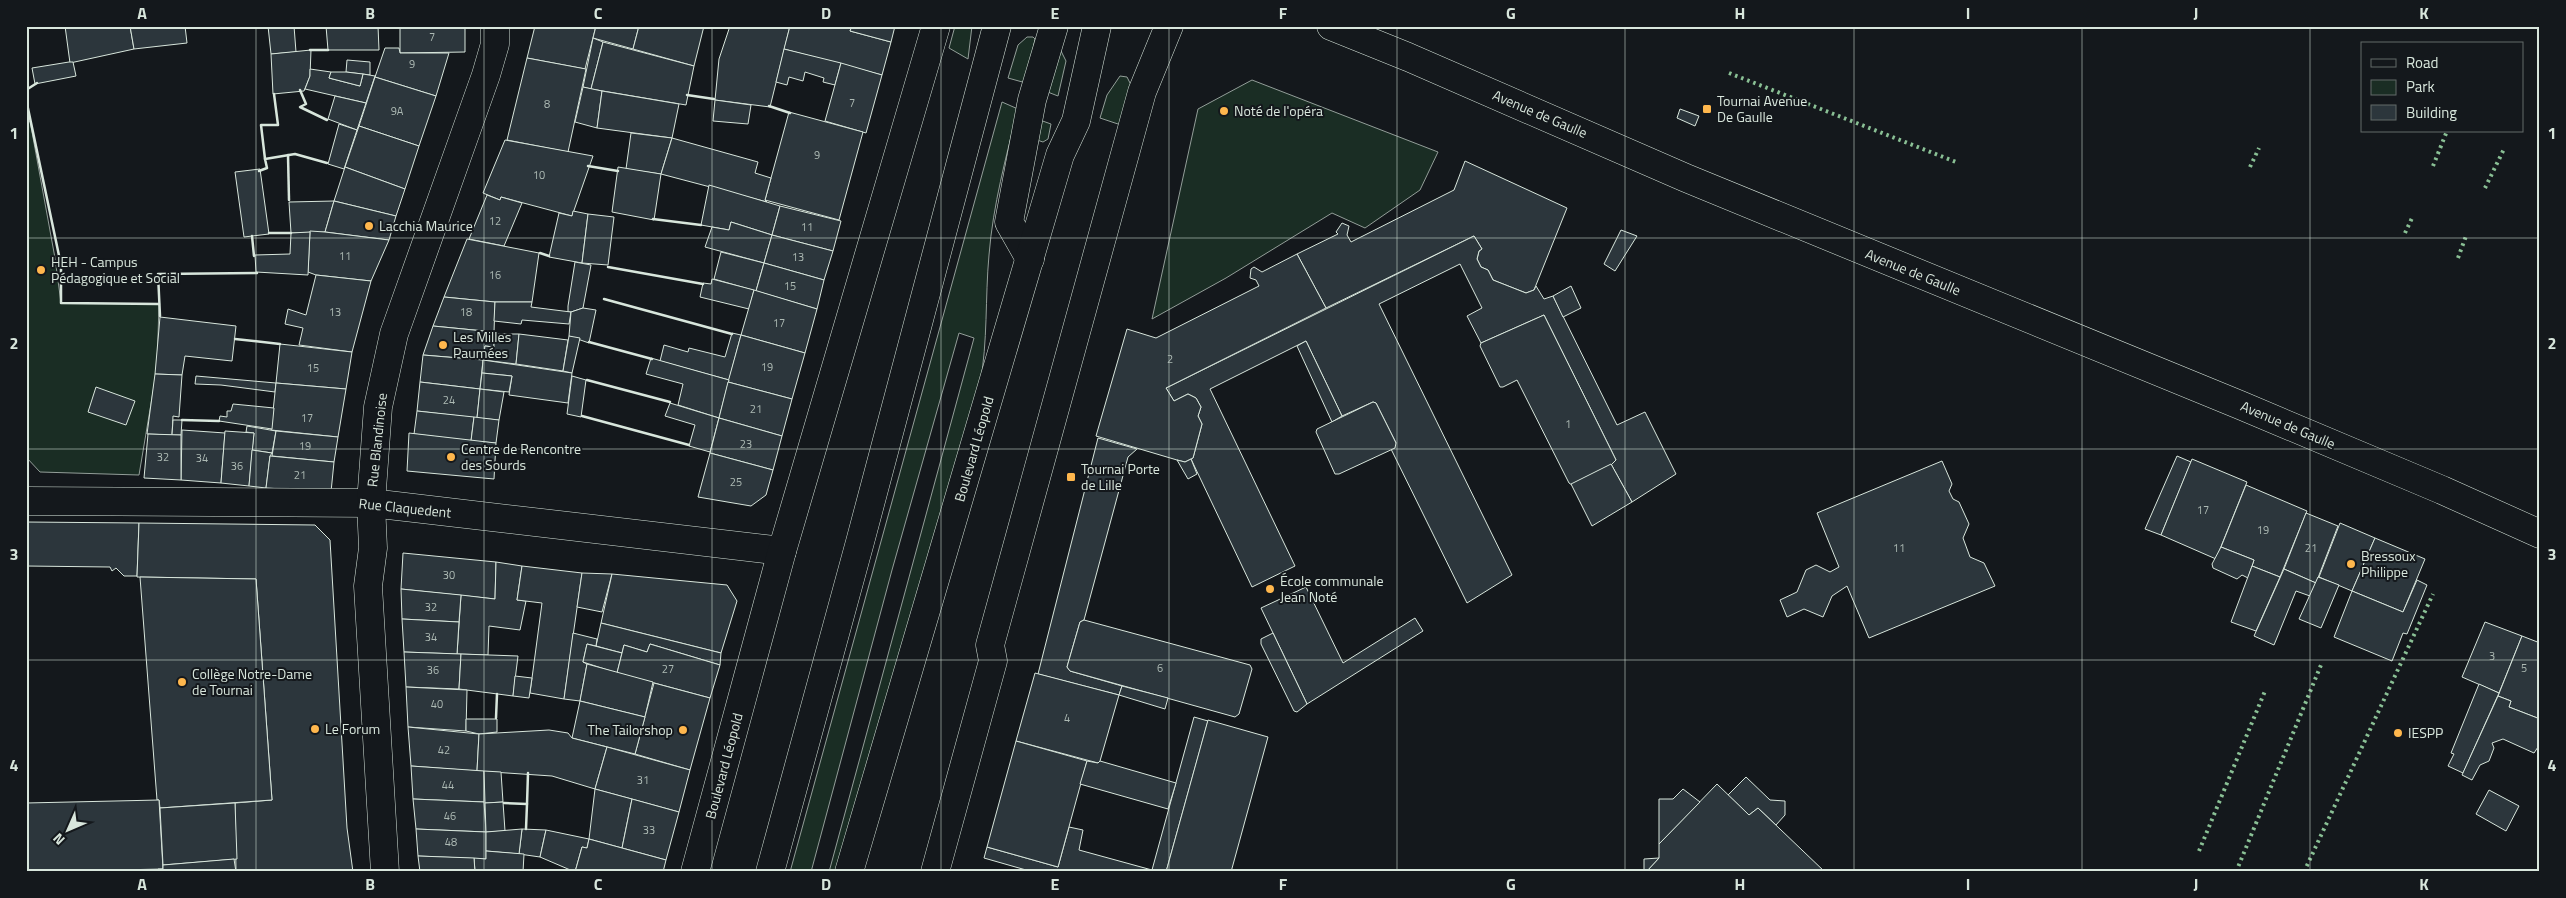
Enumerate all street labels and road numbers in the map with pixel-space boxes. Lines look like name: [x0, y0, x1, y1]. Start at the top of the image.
street label: Avenue de Gaulle: [1490, 84, 1591, 143]
street label: Avenue de Gaulle: [1862, 243, 1964, 300]
street label: Rue Blandinoise: [361, 392, 392, 488]
street label: Boulevard Léopold: [948, 394, 999, 504]
street label: Avenue de Gaulle: [2238, 395, 2339, 454]
street label: Rue Claquedent: [358, 492, 452, 523]
street label: Boulevard Léopold: [699, 711, 748, 821]

